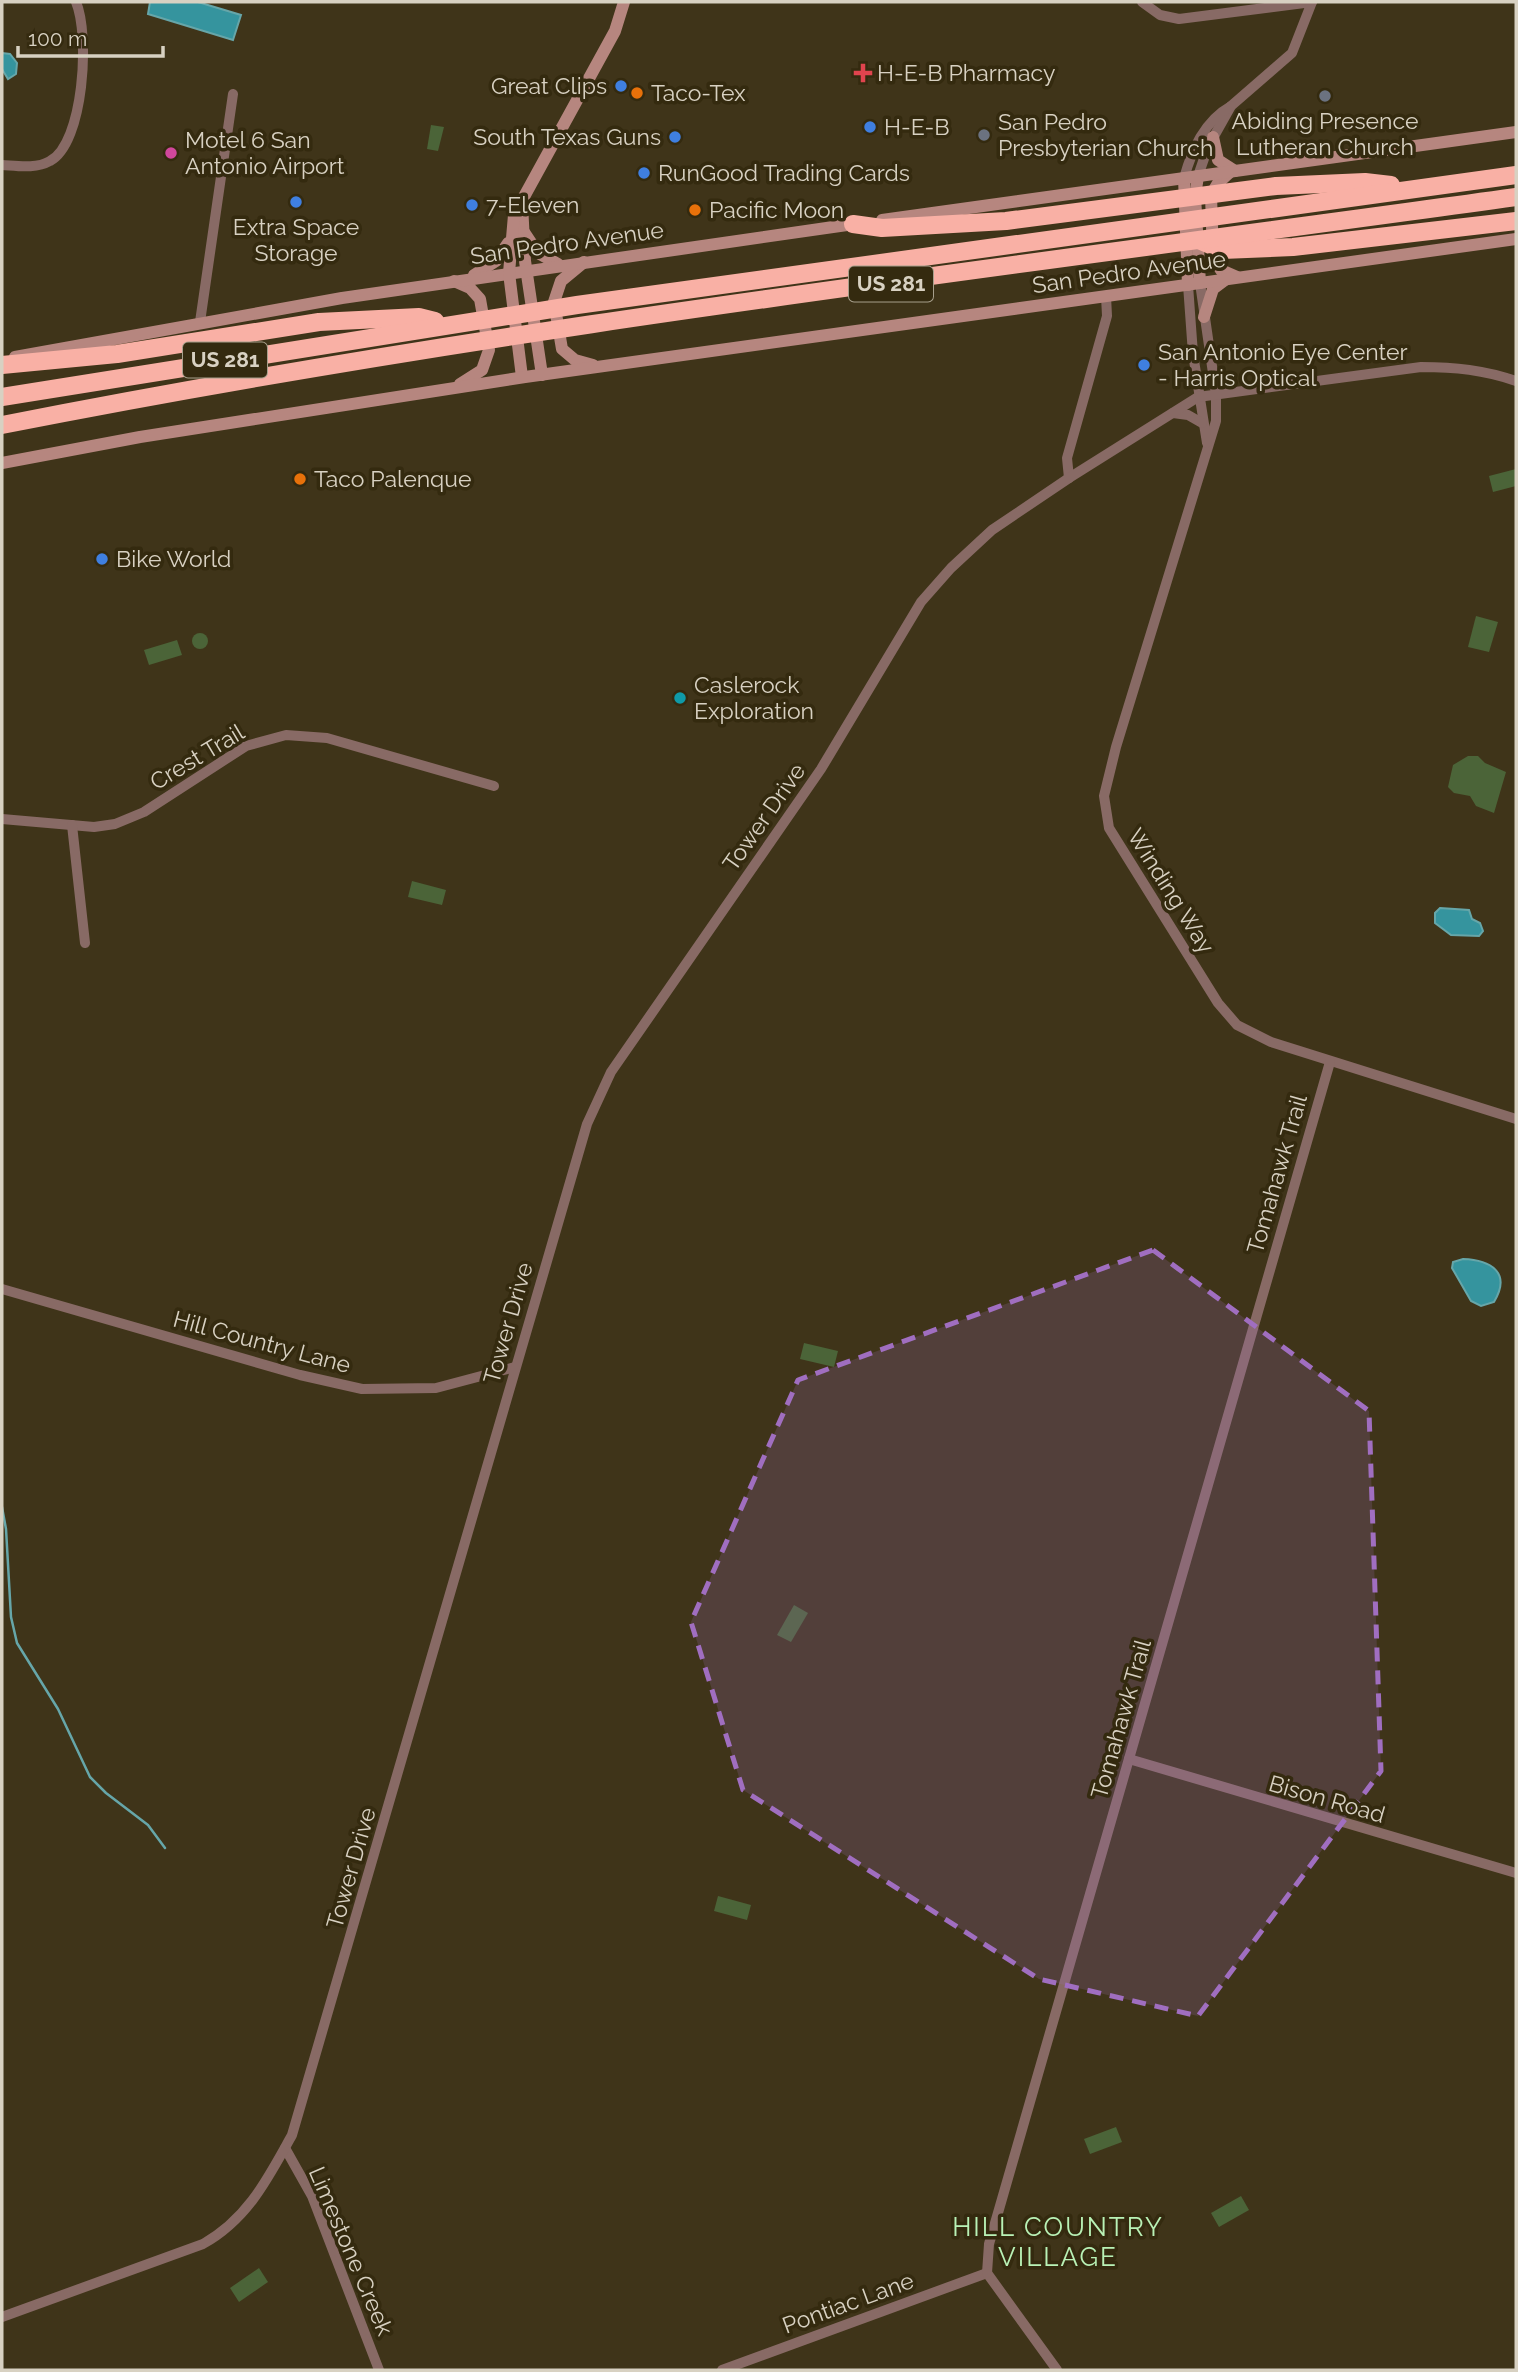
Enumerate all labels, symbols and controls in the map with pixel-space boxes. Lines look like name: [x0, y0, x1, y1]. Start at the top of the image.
scale bar: [18, 14, 163, 58]
text: 100 m: [28, 26, 87, 51]
place label: H-E-B Pharmacy: [877, 59, 1055, 86]
marker: H-E-B Pharmacy: [855, 65, 871, 81]
place label: Great Clips: [491, 72, 607, 99]
marker: Great Clips: [613, 78, 629, 94]
place label: Taco-Tex: [651, 79, 746, 106]
marker: Taco-Tex: [629, 85, 645, 101]
marker: Abiding Presence Lutheran Church: [1317, 88, 1333, 104]
place label: Abiding Presence Lutheran Church: [1231, 107, 1419, 160]
place label: San Pedro Presbyterian Church: [998, 108, 1213, 161]
place label: H-E-B: [884, 113, 950, 140]
marker: H-E-B: [862, 119, 878, 135]
place label: South Texas Guns: [473, 123, 661, 150]
place label: Motel 6 San Antonio Airport: [185, 126, 345, 179]
marker: San Pedro Presbyterian Church: [976, 127, 992, 143]
marker: South Texas Guns: [667, 129, 683, 145]
marker: Motel 6 San Antonio Airport: [163, 145, 179, 161]
place label: RunGood Trading Cards: [658, 159, 910, 186]
marker: RunGood Trading Cards: [636, 165, 652, 181]
place label: 7-Eleven: [486, 191, 580, 218]
marker: Extra Space Storage: [288, 194, 304, 210]
place label: Pacific Moon: [709, 196, 844, 223]
marker: 7-Eleven: [464, 197, 480, 213]
marker: Pacific Moon: [687, 202, 703, 218]
place label: Extra Space Storage: [233, 213, 359, 266]
street label: San Pedro Avenue: [469, 216, 665, 269]
street label: San Pedro Avenue: [1031, 245, 1227, 298]
road number: US 281: [849, 266, 933, 302]
place label: San Antonio Eye Center - Harris Optical: [1158, 338, 1408, 391]
road number: US 281: [183, 342, 267, 378]
marker: San Antonio Eye Center - Harris Optical: [1136, 357, 1152, 373]
place label: Taco Palenque: [314, 465, 471, 492]
marker: Taco Palenque: [292, 471, 308, 487]
place label: Bike World: [116, 545, 231, 572]
marker: Bike World: [94, 551, 110, 567]
place label: Caslerock Exploration: [694, 671, 814, 724]
marker: Caslerock Exploration: [672, 690, 688, 706]
street label: Crest Trail: [145, 718, 249, 795]
street label: Tower Drive: [717, 758, 810, 876]
street label: Winding Way: [1122, 823, 1220, 958]
street label: Tomahawk Trail: [1241, 1090, 1312, 1257]
street label: Tower Drive: [477, 1259, 538, 1387]
street label: Hill Country Lane: [171, 1305, 354, 1378]
street label: Tomahawk Trail: [1085, 1635, 1156, 1802]
street label: Bison Road: [1266, 1769, 1388, 1828]
street label: Tower Drive: [320, 1804, 381, 1932]
street label: Limestone Creek: [304, 2162, 399, 2339]
district label: HILL COUNTRY VILLAGE: [952, 2212, 1164, 2272]
street label: Pontiac Lane: [779, 2266, 917, 2339]

